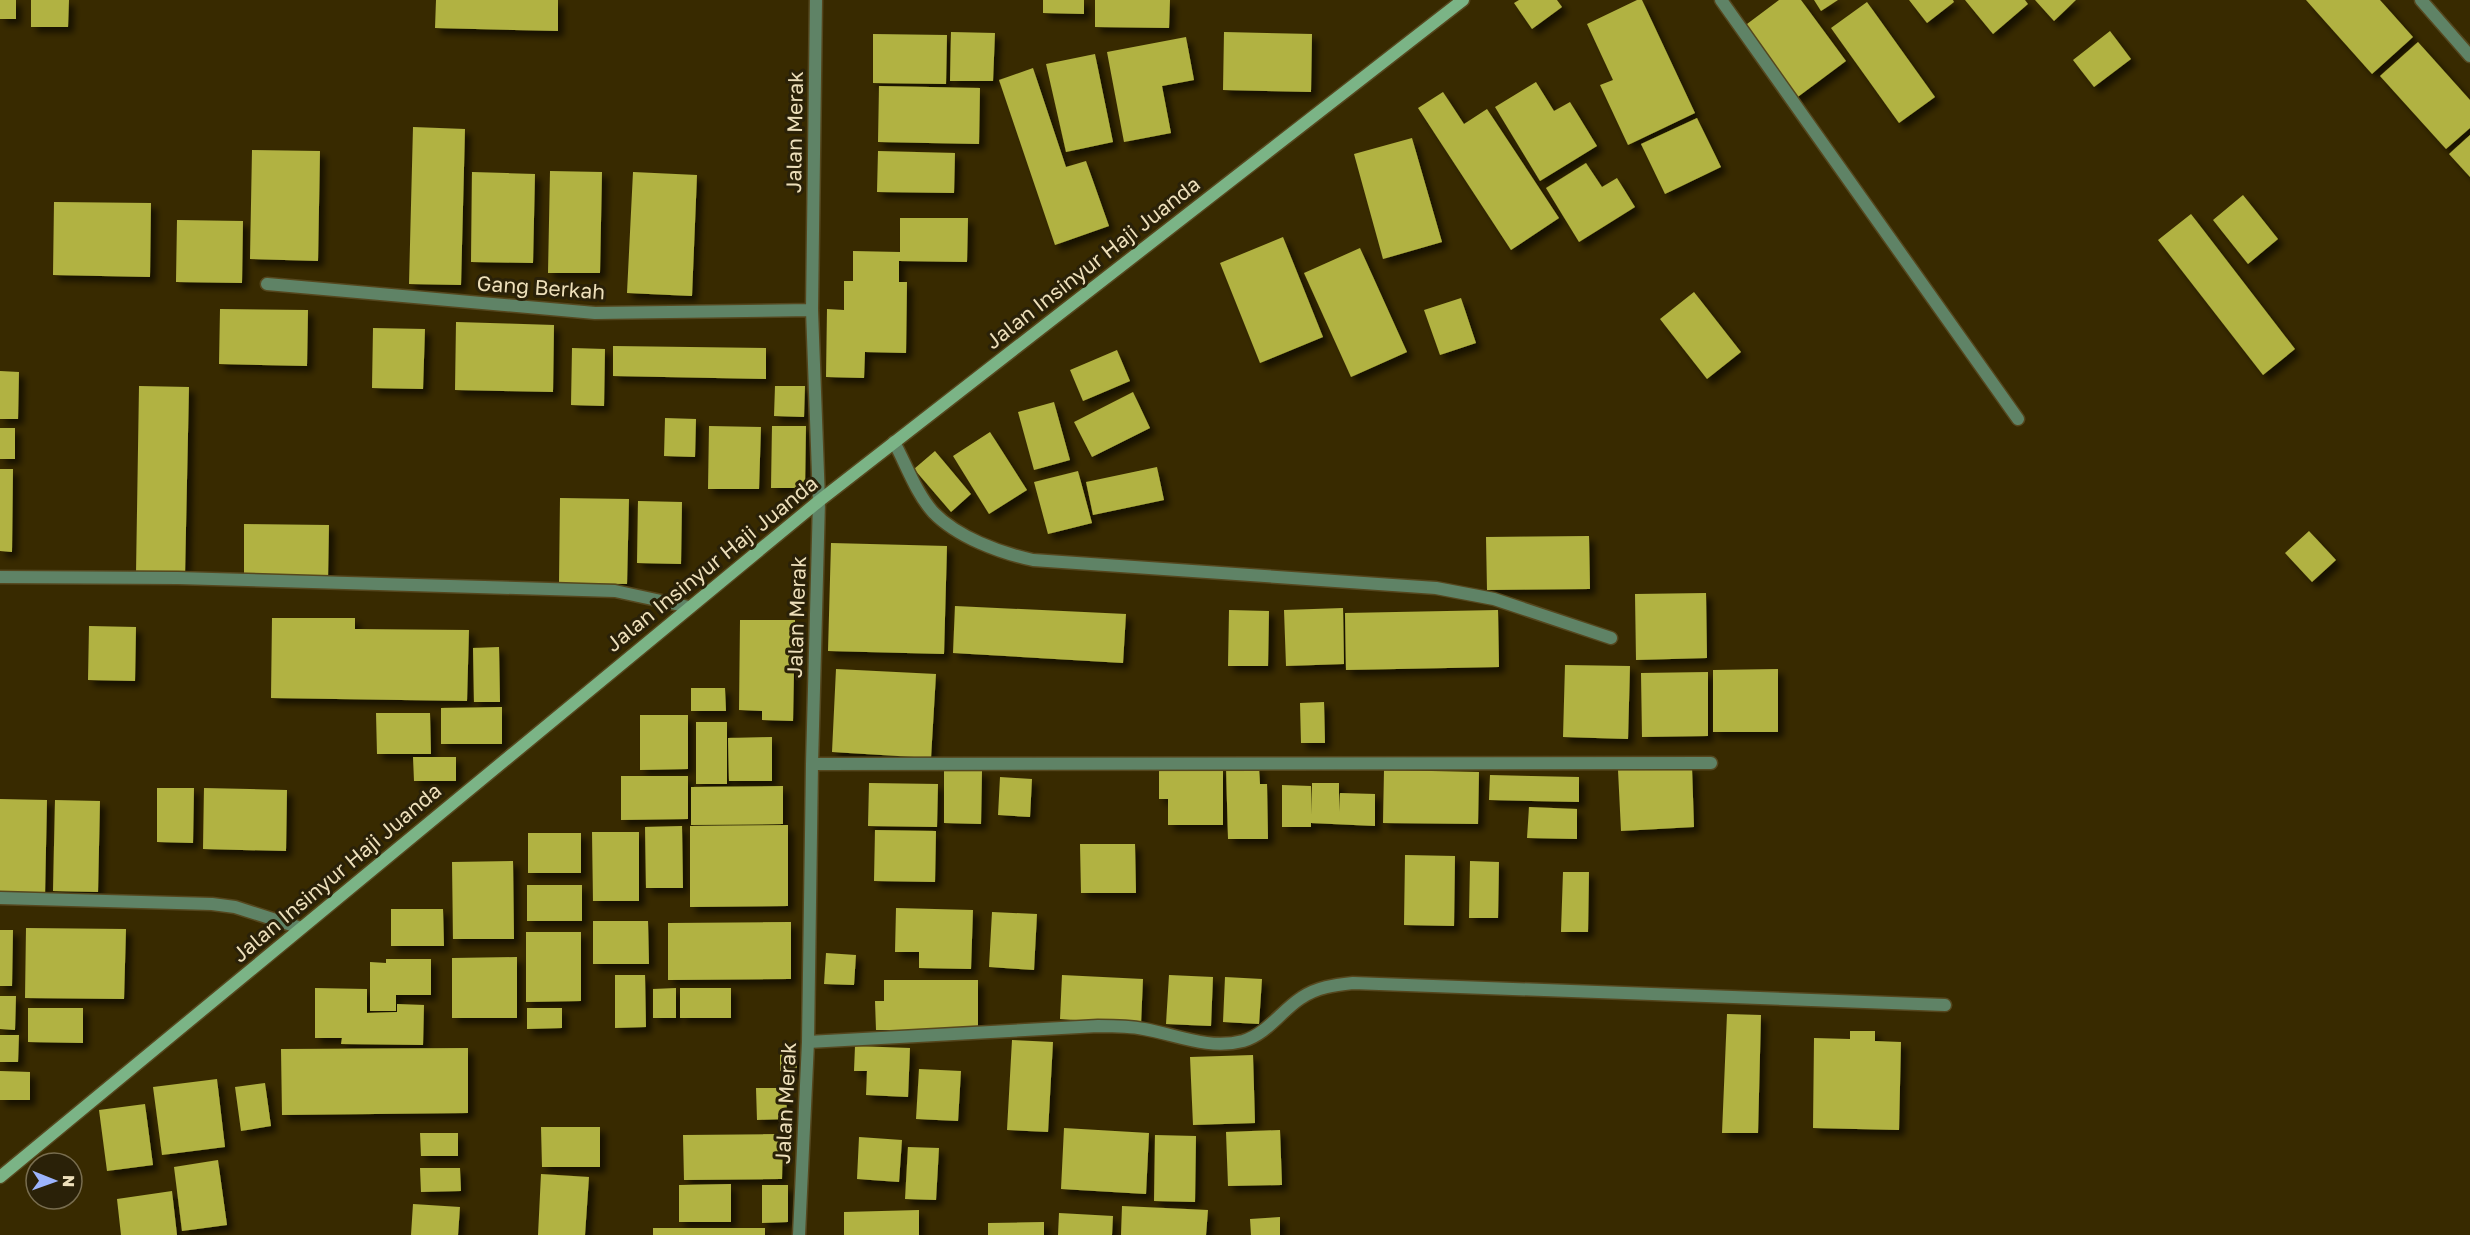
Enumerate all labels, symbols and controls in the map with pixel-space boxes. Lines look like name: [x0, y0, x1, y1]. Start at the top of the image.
street label: Jalan Merak: [780, 71, 808, 193]
street label: Jalan Insinyur Haji Juanda: [980, 170, 1205, 354]
street label: Gang Berkah: [476, 270, 606, 304]
street label: Jalan Insinyur Haji Juanda: [600, 470, 823, 657]
street label: Jalan Merak: [781, 555, 811, 678]
street label: Jalan Insinyur Haji Juanda: [226, 777, 446, 967]
street label: Jalan Merak: [769, 1041, 801, 1165]
north arrow: [24, 1151, 84, 1211]
text: N: [59, 1175, 79, 1188]

